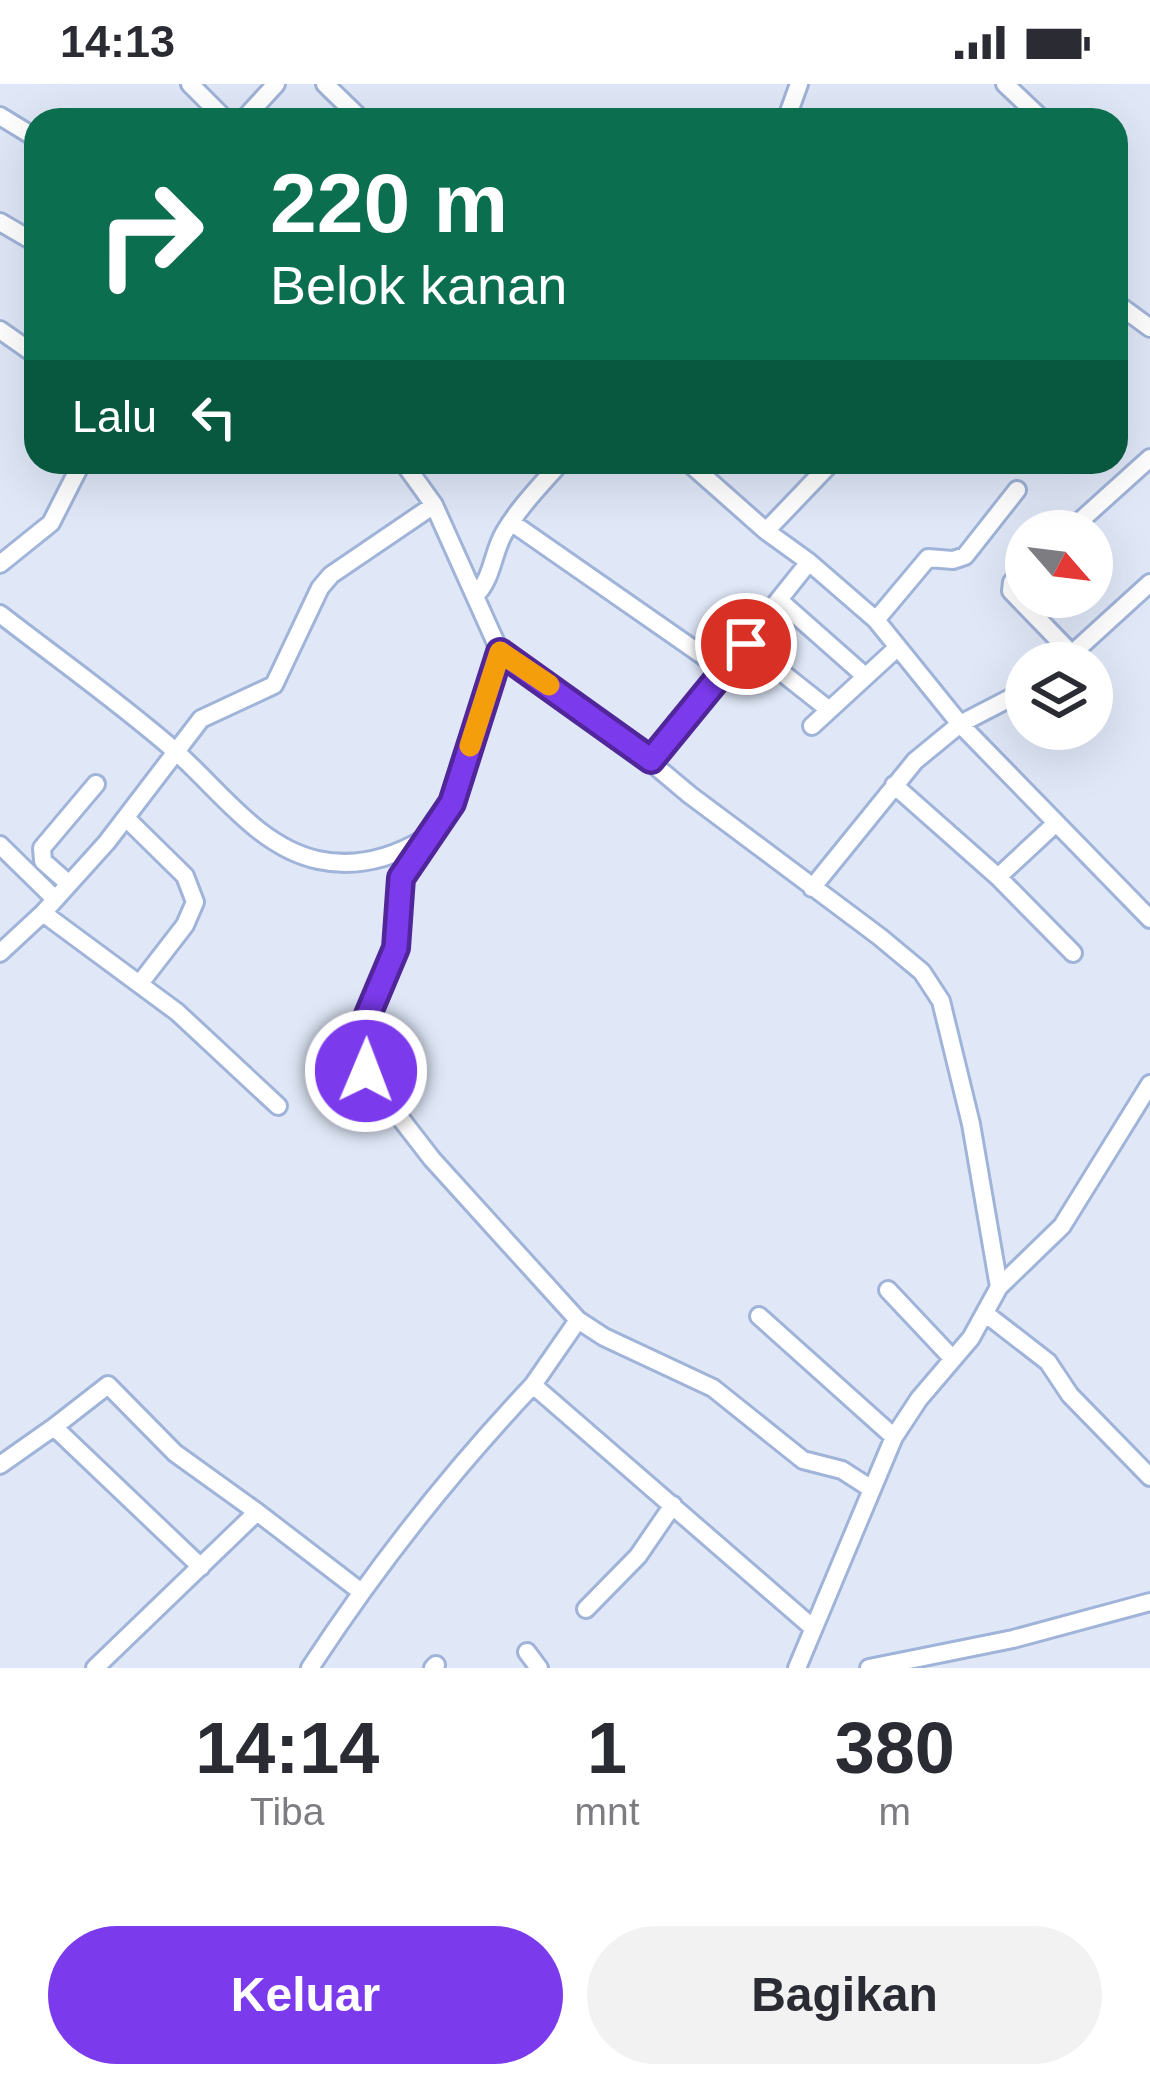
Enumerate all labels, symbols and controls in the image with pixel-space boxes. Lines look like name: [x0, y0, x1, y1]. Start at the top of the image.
text: 14:13: [60, 16, 175, 67]
icon: right: [72, 156, 228, 312]
text: 220 m: [270, 156, 508, 250]
text: Belok kanan: [270, 255, 567, 315]
icon: left: [181, 384, 247, 450]
text: Lalu: [72, 391, 157, 442]
north arrow: [1005, 510, 1113, 618]
map controls: [1005, 510, 1113, 750]
pin: [695, 593, 797, 695]
icon: arrive: [713, 611, 779, 677]
button: layers: [1005, 642, 1113, 750]
position arrow: [303, 1008, 429, 1134]
text: 14:14: [195, 1708, 379, 1788]
text: 1: [587, 1708, 627, 1788]
text: 380: [835, 1708, 955, 1788]
text: Tiba: [250, 1790, 324, 1833]
text: mnt: [575, 1790, 640, 1833]
text: m: [879, 1790, 911, 1833]
button: Keluar: [48, 1926, 563, 2064]
button: Bagikan: [587, 1926, 1102, 2064]

